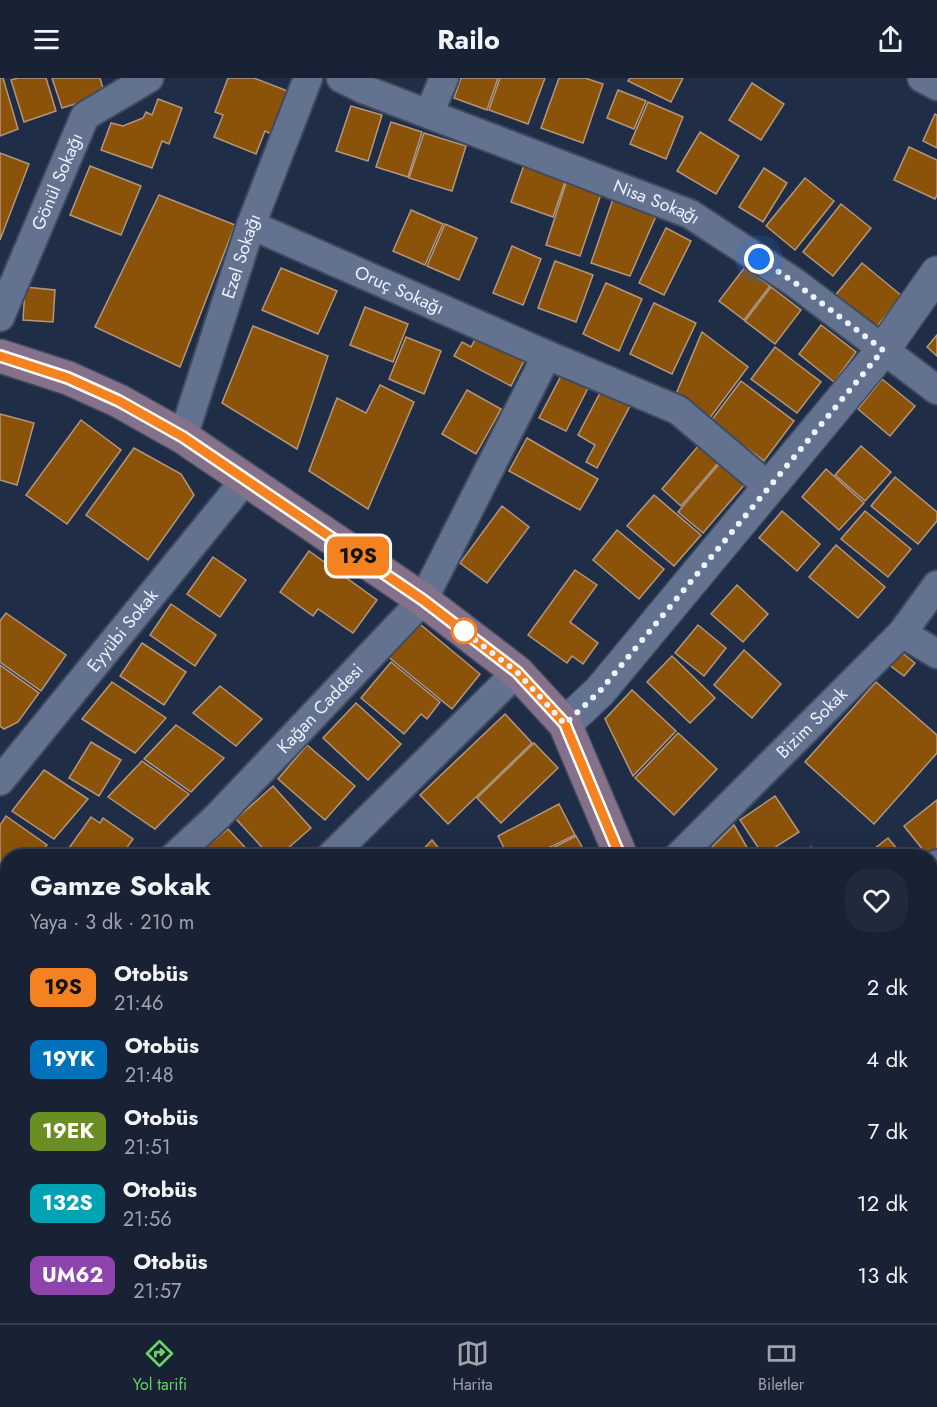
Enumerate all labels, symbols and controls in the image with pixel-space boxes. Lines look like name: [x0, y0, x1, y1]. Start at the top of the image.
text: Railo: [437, 20, 500, 59]
icon: menu: [30, 23, 63, 56]
icon: share: [874, 23, 907, 56]
street label: Gönül Sokağı: [25, 129, 89, 234]
street label: Nisa Sokağı: [609, 173, 705, 230]
street label: Ezel Sokağı: [215, 210, 267, 302]
your location: [744, 244, 774, 274]
street label: Oruç Sokağı: [351, 259, 448, 321]
line badge: 19S: [324, 536, 392, 576]
text: 19S: [339, 541, 377, 571]
street label: Eyyübi Sokak: [81, 583, 164, 678]
unlabelled marker: [451, 618, 477, 644]
street label: Kağan Caddesi: [271, 658, 369, 759]
street label: Bizim Sokak: [770, 682, 853, 765]
text: Gamze Sokak: [30, 865, 211, 906]
button: heart: [845, 869, 908, 932]
text: Yaya · 3 dk · 210 m: [30, 908, 194, 937]
text: Otobüs: [114, 957, 188, 989]
text: 2 dk: [867, 971, 908, 1003]
text: 19S: [44, 972, 82, 1002]
text: 21:46: [114, 989, 164, 1018]
text: Otobüs: [125, 1029, 199, 1061]
text: 4 dk: [866, 1043, 908, 1075]
text: 19YK: [42, 1044, 95, 1074]
text: 21:48: [125, 1061, 174, 1090]
text: Otobüs: [124, 1101, 198, 1133]
text: 7 dk: [868, 1115, 908, 1147]
text: 19EK: [42, 1116, 94, 1146]
text: 21:51: [124, 1133, 171, 1162]
text: Otobüs: [123, 1173, 197, 1205]
text: 12 dk: [857, 1187, 908, 1219]
text: 132S: [42, 1188, 93, 1218]
text: 21:56: [123, 1205, 172, 1234]
text: Otobüs: [133, 1245, 208, 1277]
text: 13 dk: [857, 1259, 908, 1291]
text: UM62: [42, 1260, 103, 1290]
text: 21:57: [133, 1277, 181, 1306]
tab: Yol tarifi: [133, 1337, 187, 1396]
tab: Harita: [452, 1337, 493, 1396]
tab: Biletler: [758, 1337, 804, 1396]

